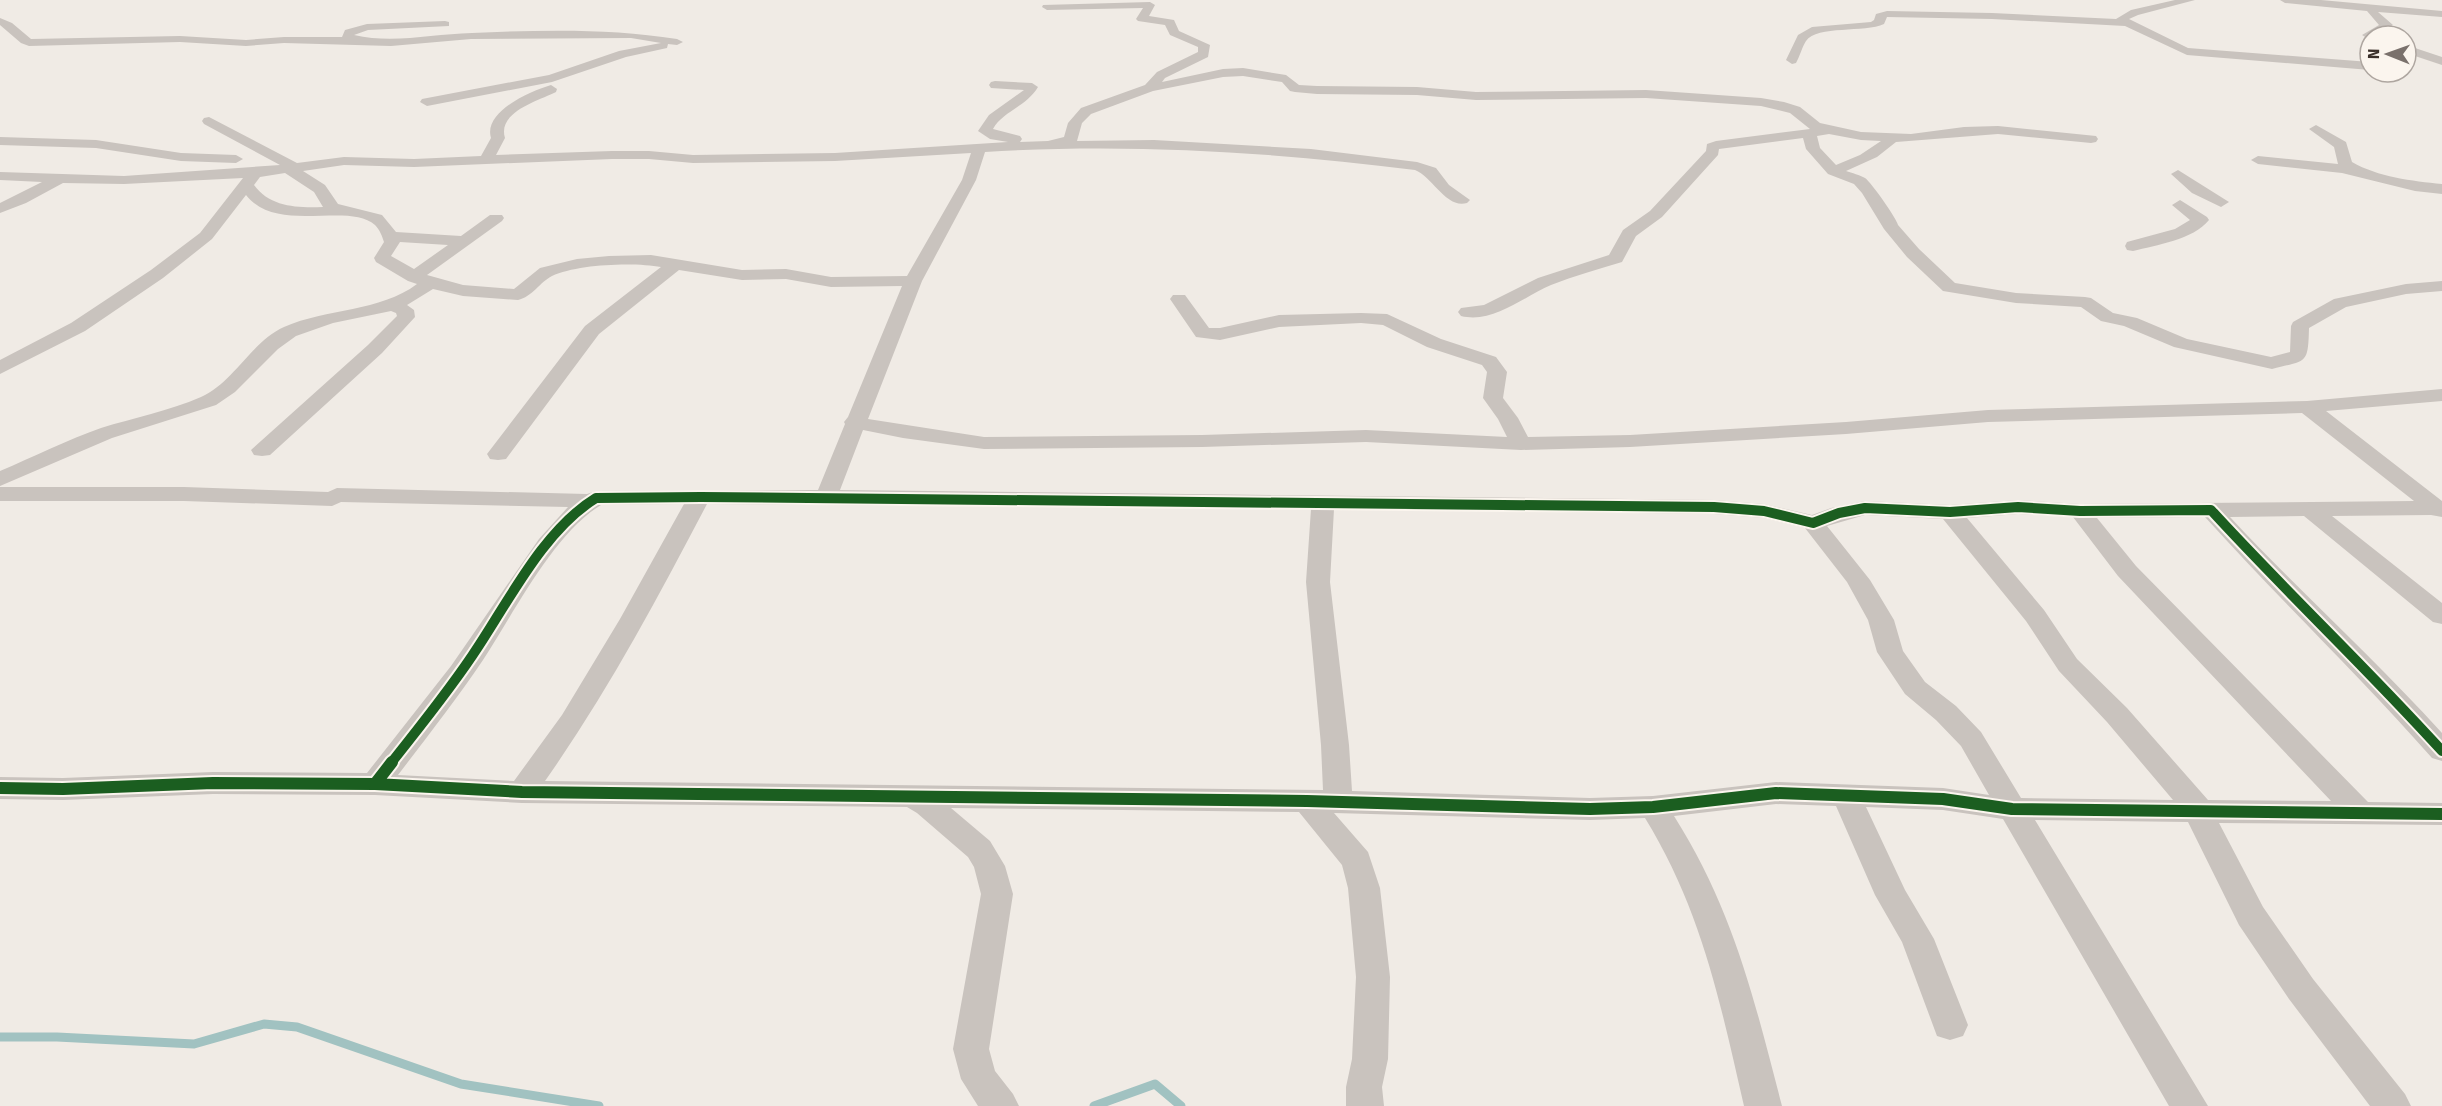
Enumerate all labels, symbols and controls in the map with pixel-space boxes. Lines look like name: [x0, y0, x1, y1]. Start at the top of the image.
north arrow: [2358, 24, 2418, 84]
text: N: [2364, 48, 2383, 59]

